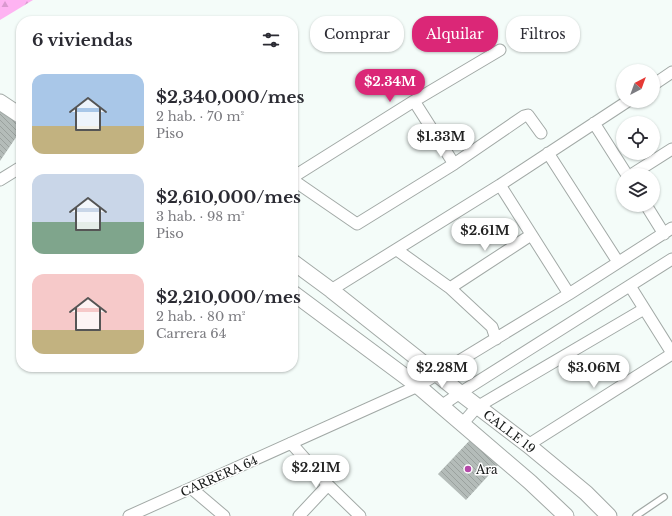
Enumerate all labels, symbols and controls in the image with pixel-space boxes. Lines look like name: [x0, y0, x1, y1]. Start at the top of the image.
chip: Comprar: [310, 16, 404, 52]
chip: Alquilar: [412, 16, 498, 52]
chip: Filtros: [506, 16, 580, 52]
icon: filters: [260, 29, 282, 51]
text: 6 viviendas: [32, 30, 133, 51]
north arrow: [616, 64, 660, 108]
map controls: [616, 64, 660, 212]
pin: $2.34M: [357, 69, 423, 103]
text: $2.34M: [364, 73, 416, 90]
text: $2,340,000/mes: [156, 87, 304, 108]
icon: home: [64, 90, 112, 138]
text: 2 hab. · 70 m²: [156, 108, 244, 125]
button: locate: [616, 116, 660, 160]
pin: $1.33M: [408, 124, 474, 158]
text: Piso: [156, 125, 184, 142]
text: $1.33M: [417, 128, 465, 145]
button: layers: [616, 168, 660, 212]
text: $2,610,000/mes: [156, 187, 301, 208]
icon: home: [64, 190, 112, 238]
text: 3 hab. · 98 m²: [156, 208, 245, 225]
pin: $2.61M: [452, 218, 518, 252]
text: $2.61M: [460, 222, 510, 239]
text: Piso: [156, 225, 184, 242]
text: $2,210,000/mes: [156, 287, 301, 308]
icon: home: [64, 290, 112, 338]
text: 2 hab. · 80 m²: [156, 308, 246, 325]
text: Carrera 64: [156, 325, 226, 342]
pin: $2.28M: [409, 355, 475, 389]
pin: $3.06M: [561, 355, 627, 389]
text: $2.28M: [416, 359, 468, 376]
text: $3.06M: [567, 359, 621, 376]
street label: CALLE 19: [481, 406, 539, 456]
street label: CARRERA 64: [178, 452, 260, 500]
pin: $2.21M: [283, 455, 349, 489]
text: $2.21M: [291, 459, 341, 476]
place label: Ara: [475, 462, 498, 477]
marker: Ara: [463, 464, 473, 474]

